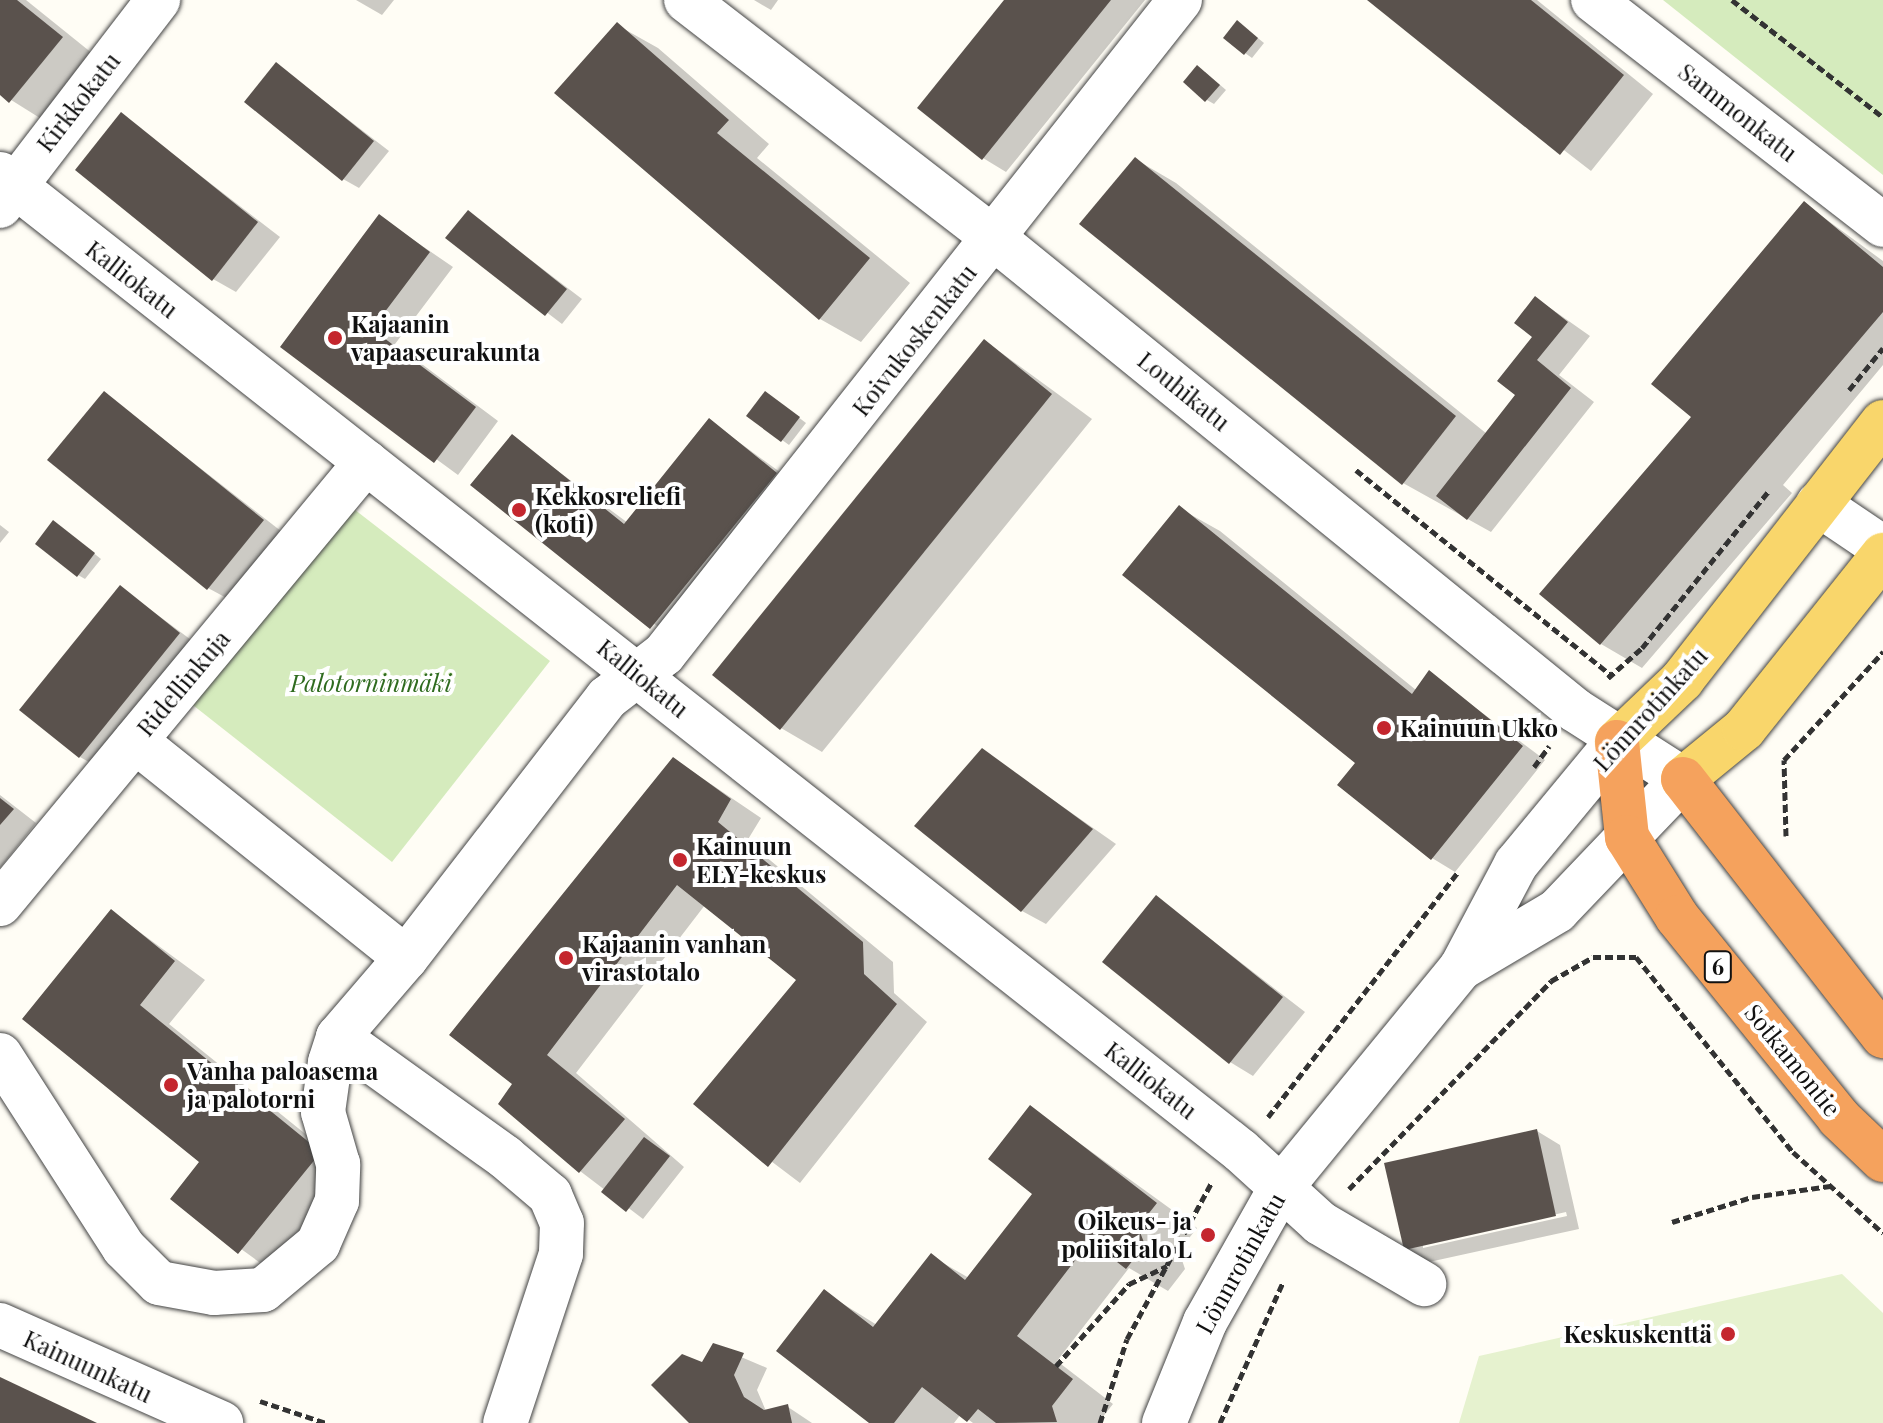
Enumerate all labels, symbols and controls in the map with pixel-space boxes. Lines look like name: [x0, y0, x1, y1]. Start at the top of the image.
street label: Kirkkokatu: [30, 47, 126, 157]
street label: Sammonkatu: [1673, 57, 1803, 167]
street label: Kalliokatu: [80, 234, 184, 324]
street label: Koivukoskenkatu: [846, 259, 982, 421]
place label: Kajaanin vapaaseurakunta: [351, 310, 540, 366]
marker: Kajaanin vapaaseurakunta: [326, 329, 344, 347]
street label: Louhikatu: [1132, 345, 1236, 437]
place label: Kekkosreliefi (koti): [535, 482, 681, 538]
marker: Kekkosreliefi (koti): [510, 501, 528, 519]
street label: Ridellinkuja: [130, 624, 236, 742]
street label: Kalliokatu: [592, 633, 694, 723]
street label: Lönnrotinkatu: [1587, 641, 1713, 777]
park label: Palotorninmäki: [290, 669, 452, 697]
place label: Kainuun Ukko: [1400, 714, 1558, 742]
marker: Kainuun Ukko: [1375, 719, 1393, 737]
place label: Kainuun ELY-keskus: [696, 832, 826, 888]
marker: Kainuun ELY-keskus: [671, 851, 689, 869]
place label: Kajaanin vanhan virastotalo: [582, 930, 767, 986]
marker: Kajaanin vanhan virastotalo: [557, 949, 575, 967]
road number: 6: [1702, 949, 1734, 985]
street label: Sotkamontie: [1739, 998, 1847, 1122]
street label: Kalliokatu: [1099, 1035, 1203, 1125]
place label: Vanha paloasema ja palotorni: [187, 1057, 378, 1113]
marker: Vanha paloasema ja palotorni: [162, 1076, 180, 1094]
street label: Lönnrotinkatu: [1189, 1188, 1291, 1338]
place label: Oikeus- ja poliisitalo L: [1061, 1207, 1192, 1263]
marker: Oikeus- ja poliisitalo L: [1199, 1226, 1217, 1244]
place label: Keskuskenttä: [1564, 1320, 1712, 1348]
street label: Kainuunkatu: [19, 1324, 157, 1408]
marker: Keskuskenttä: [1719, 1325, 1737, 1343]

